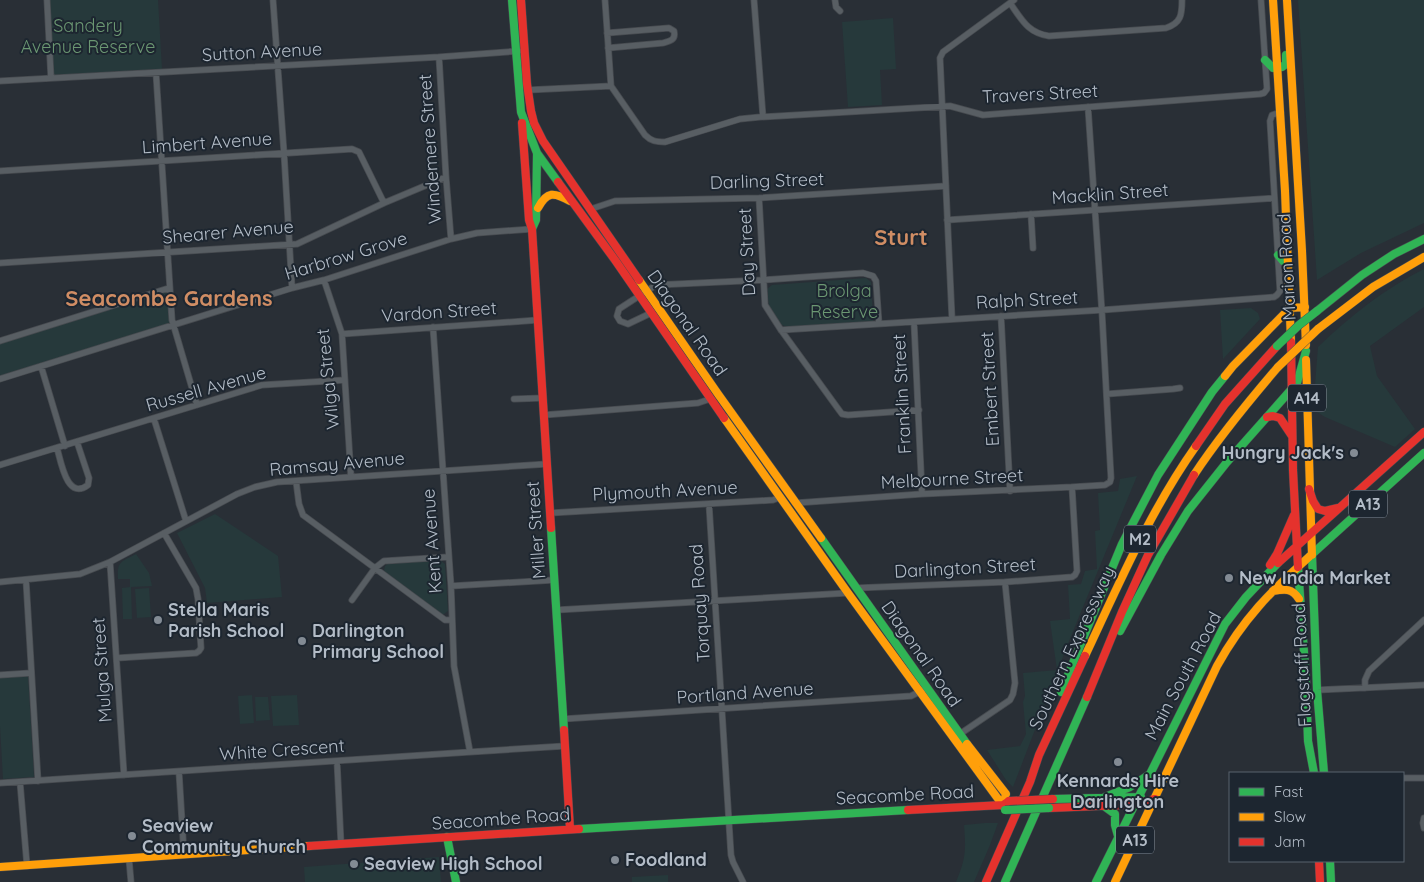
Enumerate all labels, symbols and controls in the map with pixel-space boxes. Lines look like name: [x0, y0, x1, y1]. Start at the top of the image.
park label: Sandery Avenue Reserve: [21, 14, 155, 58]
street label: Sutton Avenue: [201, 37, 323, 66]
street label: Windemere Street: [413, 73, 446, 225]
street label: Travers Street: [981, 79, 1099, 108]
street label: Limbert Avenue: [141, 126, 273, 159]
street label: Darling Street: [709, 167, 825, 194]
street label: Macklin Street: [1051, 178, 1169, 209]
street label: Day Street: [733, 207, 760, 297]
street label: Marion Road: [1272, 213, 1301, 321]
street label: Shearer Avenue: [161, 214, 295, 249]
district label: Sturt: [874, 223, 928, 251]
street label: Harbrow Grove: [282, 226, 410, 285]
street label: Diagonal Road: [642, 265, 733, 380]
park label: Brolga Reserve: [810, 279, 878, 323]
district label: Seacombe Gardens: [65, 284, 273, 312]
street label: Ralph Street: [975, 285, 1079, 314]
street label: Vardon Street: [381, 296, 497, 327]
street label: Wilga Street: [311, 327, 344, 431]
street label: Embert Street: [975, 331, 1004, 447]
street label: Franklin Street: [887, 333, 916, 455]
street label: Russell Avenue: [143, 360, 269, 417]
road number: A14: [1288, 384, 1326, 412]
place label: Hungry Jack's: [1222, 441, 1344, 464]
street label: Ramsay Avenue: [268, 446, 406, 481]
marker: Hungry Jack's: [1348, 447, 1360, 459]
street label: Melbourne Street: [880, 463, 1024, 494]
street label: Plymouth Avenue: [592, 475, 738, 506]
street label: Miller Street: [521, 480, 550, 580]
street label: Kent Avenue: [416, 488, 447, 594]
road number: A13: [1349, 490, 1387, 518]
road number: M2: [1124, 526, 1156, 552]
street label: Torquay Road: [684, 543, 715, 663]
street label: Darlington Street: [894, 552, 1036, 583]
street label: Southern Expressway: [1023, 562, 1120, 733]
place label: New India Market: [1239, 566, 1391, 589]
marker: New India Market: [1223, 572, 1235, 584]
street label: Diagonal Road: [876, 596, 967, 711]
place label: Stella Maris Parish School: [168, 598, 284, 642]
street label: Flagstaff Road: [1287, 602, 1316, 728]
street label: Main South Road: [1139, 608, 1226, 744]
marker: Stella Maris Parish School: [152, 614, 164, 626]
street label: Mulga Street: [86, 617, 117, 723]
place label: Darlington Primary School: [312, 619, 444, 663]
marker: Darlington Primary School: [296, 635, 308, 647]
street label: Portland Avenue: [676, 676, 814, 709]
street label: White Crescent: [219, 734, 345, 765]
marker: Kennards Hire Darlington: [1112, 756, 1124, 768]
place label: Kennards Hire Darlington: [1057, 769, 1179, 813]
legend: [1229, 772, 1404, 862]
street label: Seacombe Road: [835, 779, 975, 810]
text: Fast: [1274, 782, 1303, 801]
street label: Seacombe Road: [431, 802, 571, 835]
text: Slow: [1274, 807, 1306, 826]
place label: Seaview Community Church: [142, 814, 306, 858]
road number: A13: [1116, 826, 1154, 854]
marker: Seaview Community Church: [126, 830, 138, 842]
text: Jam: [1274, 832, 1305, 851]
place label: Foodland: [625, 848, 707, 871]
place label: Seaview High School: [364, 852, 543, 875]
marker: Foodland: [609, 854, 621, 866]
marker: Seaview High School: [348, 858, 360, 870]

